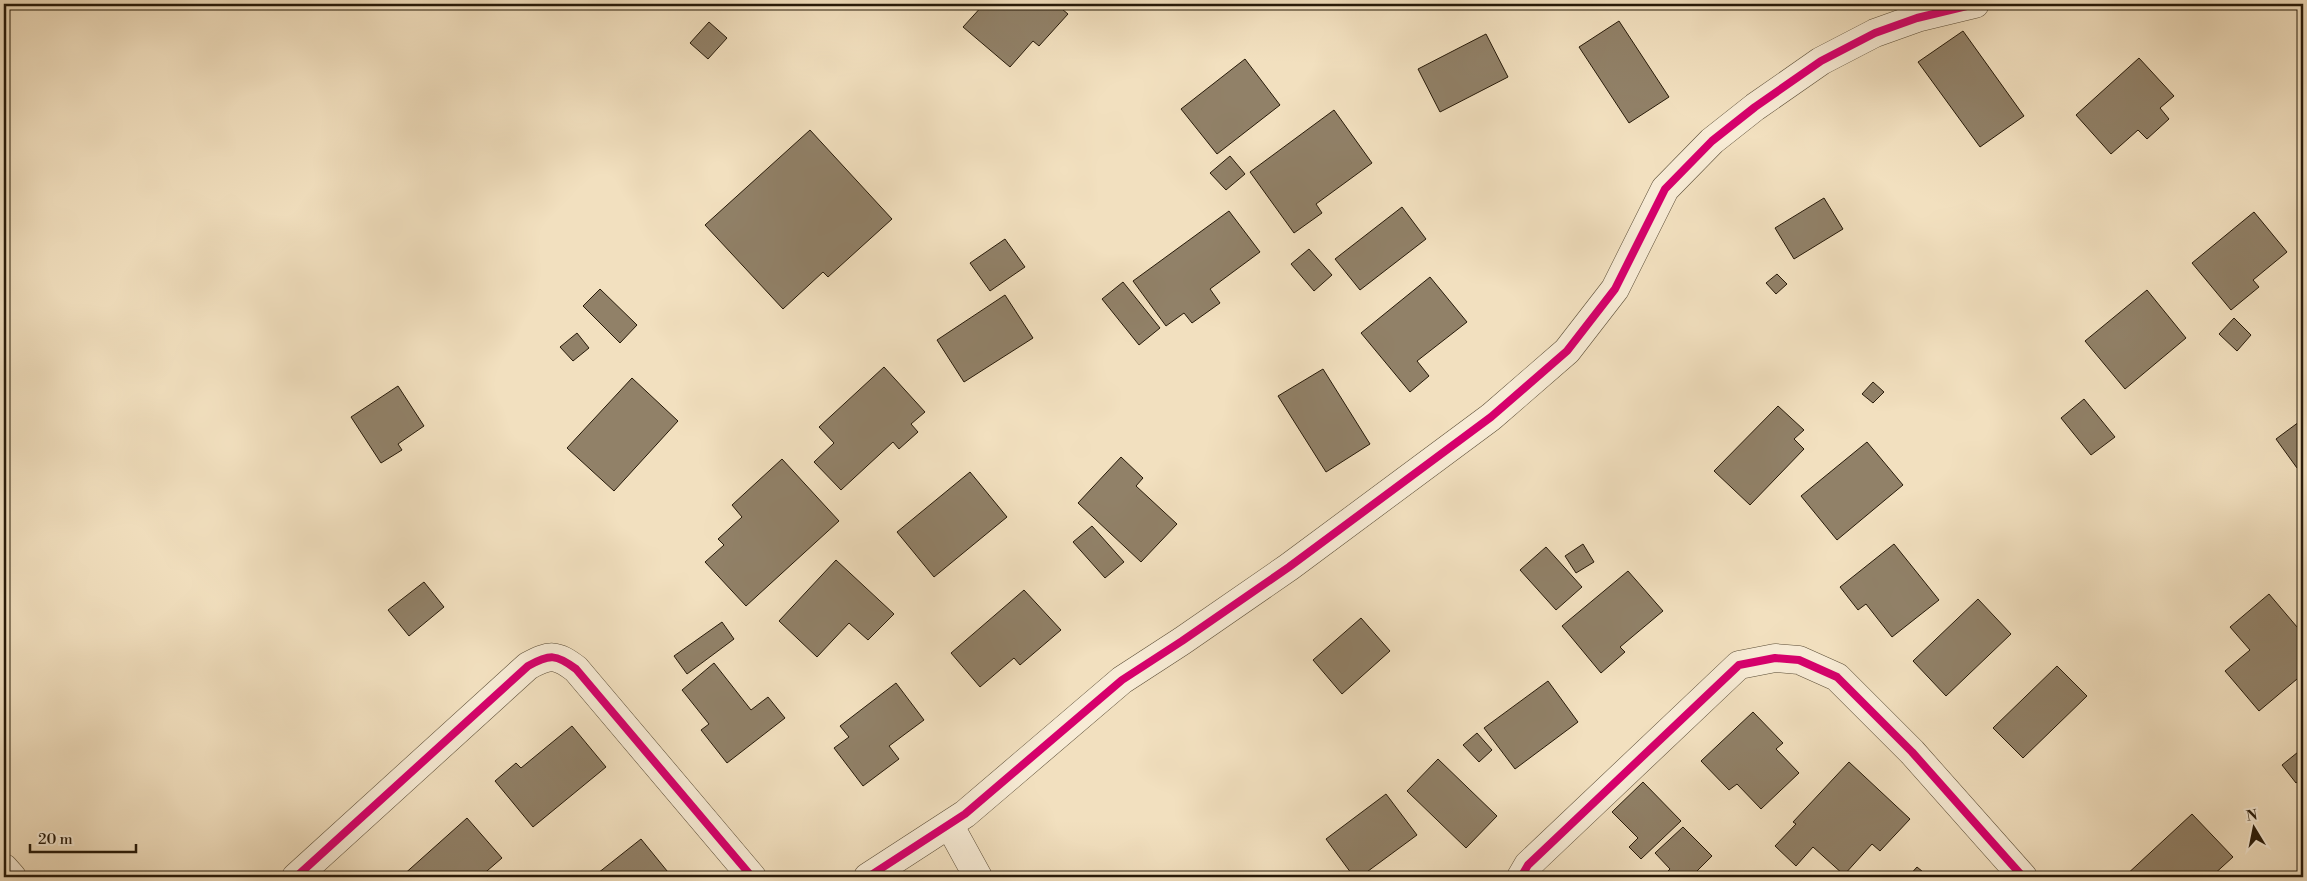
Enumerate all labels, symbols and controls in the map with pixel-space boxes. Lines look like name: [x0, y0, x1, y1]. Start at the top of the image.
north arrow: [2230, 804, 2280, 854]
text: N: [2245, 806, 2259, 826]
scale bar: [30, 821, 136, 853]
text: 20 m: [38, 830, 73, 849]

